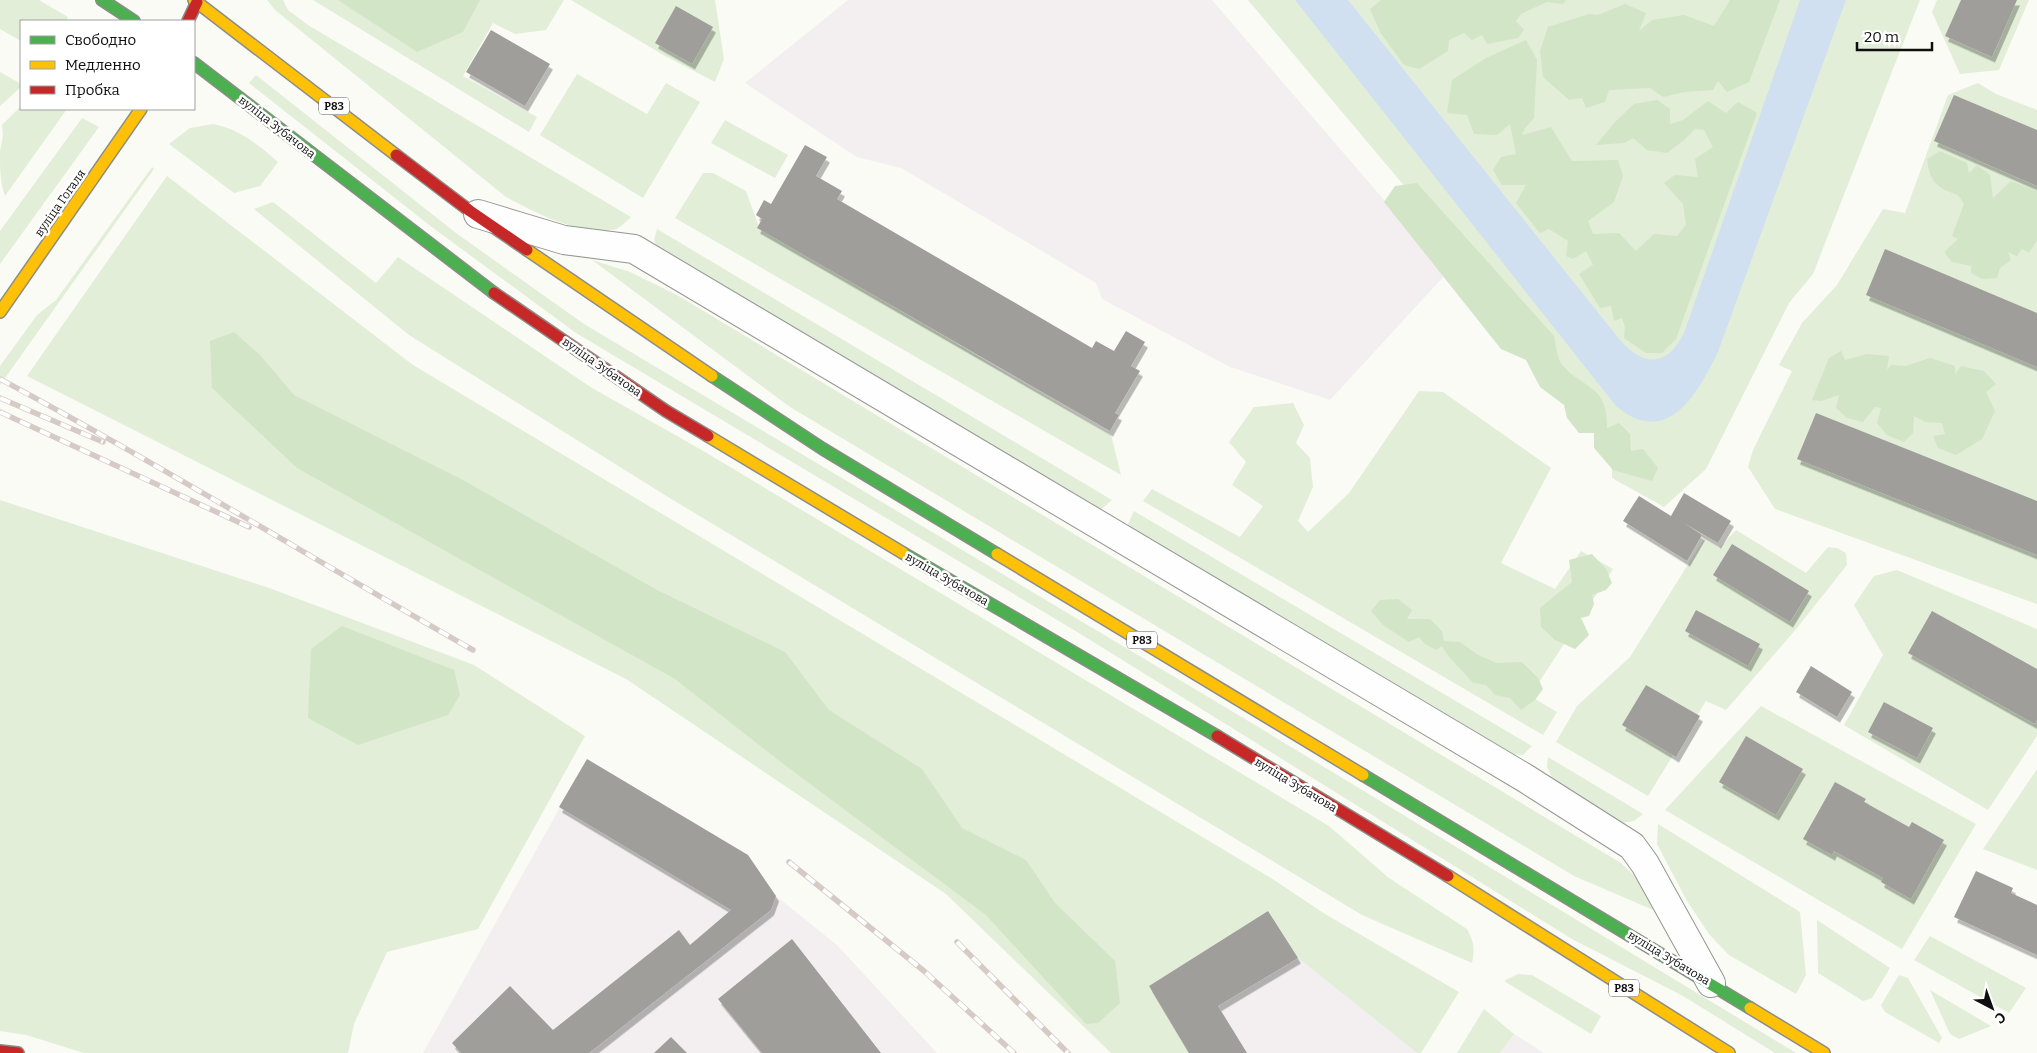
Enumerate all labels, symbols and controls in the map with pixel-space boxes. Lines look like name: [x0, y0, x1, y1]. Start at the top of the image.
legend: [20, 20, 195, 110]
scale bar: [1857, 20, 1932, 52]
text: 20 m: [1864, 28, 1900, 46]
text: Свободно: [65, 31, 136, 49]
text: Медленно: [65, 56, 141, 74]
text: Пробка: [65, 81, 120, 99]
street label: вуліца Зубачова: [236, 93, 318, 162]
road number: Р83: [319, 98, 349, 114]
street label: вуліца Гогаля: [32, 167, 88, 239]
street label: вуліца Зубачова: [560, 334, 645, 400]
street label: вуліца Зубачова: [903, 550, 991, 609]
road number: Р83: [1127, 632, 1157, 648]
street label: вуліца Зубачова: [1252, 755, 1340, 815]
street label: вуліца Зубачова: [1625, 928, 1713, 988]
road number: Р83: [1609, 980, 1639, 996]
north arrow: [1967, 983, 2017, 1033]
text: С: [1991, 1008, 2009, 1027]

